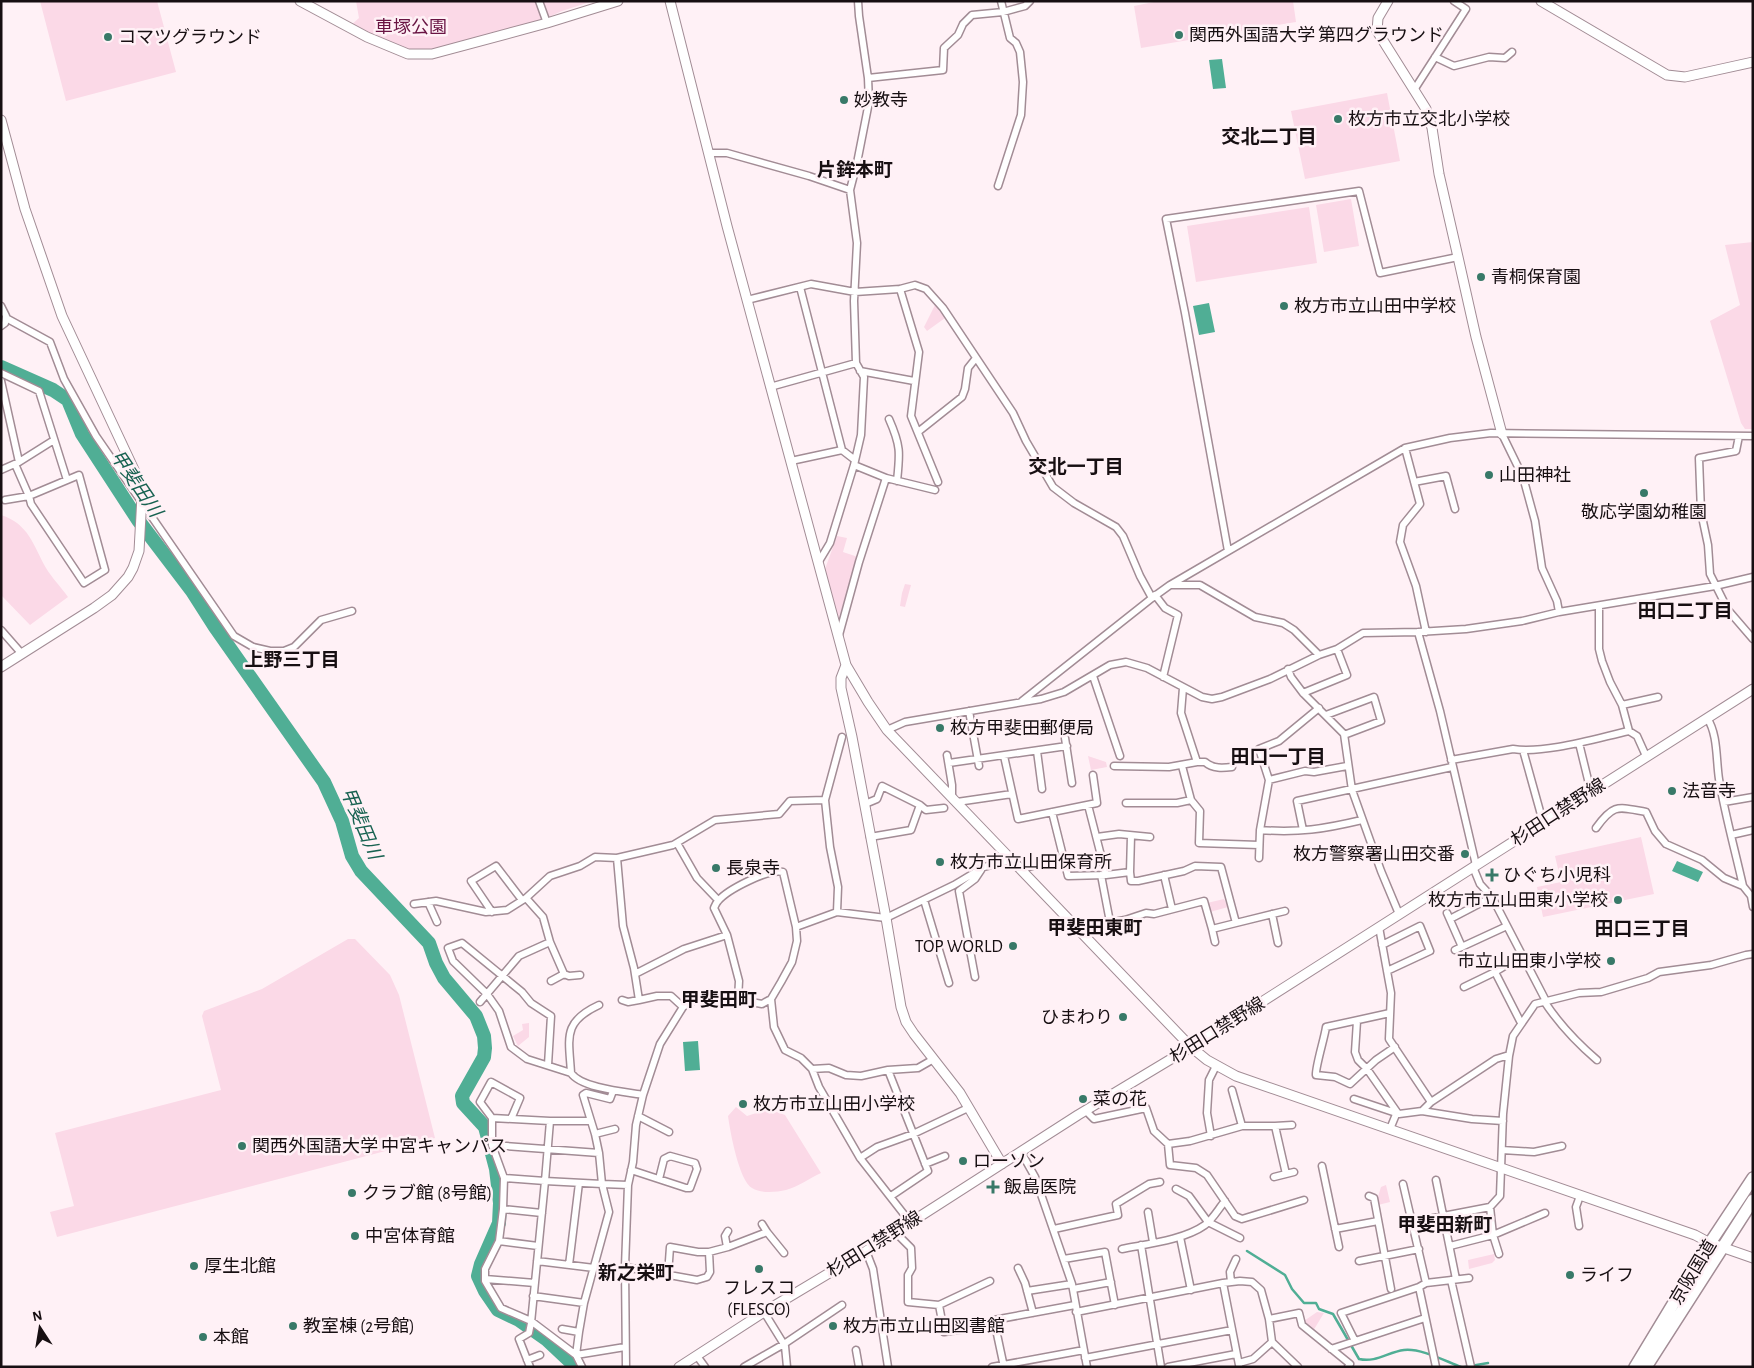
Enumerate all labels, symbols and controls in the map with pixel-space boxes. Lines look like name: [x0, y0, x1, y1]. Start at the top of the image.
park label: 車塚公園: [375, 18, 447, 37]
place label: 関西外国語大学 第四グラウンド: [1189, 25, 1444, 45]
place label: コマツグラウンド: [118, 27, 262, 47]
marker: 関西外国語大学 第四グラウンド: [1173, 29, 1185, 41]
marker: コマツグラウンド: [102, 31, 114, 43]
place label: 妙教寺: [854, 90, 908, 110]
marker: 妙教寺: [838, 94, 850, 106]
place label: 枚方市立交北小学校: [1348, 109, 1510, 129]
marker: 枚方市立交北小学校: [1332, 113, 1344, 125]
district label: 交北二丁目: [1221, 127, 1317, 147]
district label: 片鉾本町: [817, 160, 893, 180]
place label: 青桐保育園: [1491, 268, 1581, 287]
marker: 青桐保育園: [1475, 271, 1487, 283]
place label: 枚方市立山田中学校: [1294, 296, 1456, 316]
marker: 枚方市立山田中学校: [1278, 300, 1290, 312]
water label: 甲斐田川: [107, 446, 167, 522]
district label: 交北一丁目: [1028, 457, 1124, 477]
place label: 山田神社: [1499, 466, 1571, 485]
marker: 山田神社: [1483, 469, 1495, 481]
marker: 敬応学園幼稚園: [1638, 487, 1650, 499]
place label: 敬応学園幼稚園: [1581, 502, 1707, 522]
district label: 田口二丁目: [1637, 602, 1733, 621]
district label: 上野三丁目: [244, 650, 340, 670]
place label: 枚方甲斐田郵便局: [950, 718, 1094, 738]
marker: 枚方甲斐田郵便局: [934, 722, 946, 734]
district label: 田口一丁目: [1230, 748, 1326, 767]
street label: 杉田口禁野線: [1507, 774, 1609, 850]
place label: 法音寺: [1682, 782, 1736, 801]
water label: 甲斐田川: [337, 784, 386, 864]
marker: 法音寺: [1666, 785, 1678, 797]
place label: 枚方警察署山田交番: [1293, 844, 1455, 864]
marker: 枚方警察署山田交番: [1459, 848, 1471, 860]
place label: 枚方市立山田保育所: [950, 852, 1112, 872]
marker: 枚方市立山田保育所: [934, 856, 946, 868]
place label: 長泉寺: [726, 859, 780, 878]
marker: 長泉寺: [710, 862, 722, 874]
place label: ひぐち小児科: [1503, 866, 1611, 885]
marker: ひぐち小児科: [1485, 868, 1499, 882]
place label: 枚方市立山田東小学校: [1428, 890, 1608, 910]
marker: 枚方市立山田東小学校: [1612, 894, 1624, 906]
district label: 甲斐田東町: [1047, 918, 1143, 938]
district label: 田口三丁目: [1594, 920, 1690, 939]
place label: TOP WORLD: [915, 938, 1003, 956]
marker: TOP WORLD: [1007, 940, 1019, 952]
place label: 市立山田東小学校: [1457, 951, 1601, 971]
marker: 市立山田東小学校: [1605, 955, 1617, 967]
district label: 甲斐田町: [681, 990, 757, 1010]
street label: 杉田口禁野線: [1166, 993, 1268, 1067]
place label: ひまわり: [1041, 1008, 1113, 1027]
marker: ひまわり: [1117, 1011, 1129, 1023]
place label: 菜の花: [1093, 1090, 1147, 1109]
marker: 菜の花: [1077, 1093, 1089, 1105]
place label: 枚方市立山田小学校: [753, 1094, 915, 1114]
marker: 枚方市立山田小学校: [737, 1098, 749, 1110]
place label: 関西外国語大学 中宮キャンパス: [252, 1136, 507, 1156]
marker: 関西外国語大学 中宮キャンパス: [236, 1140, 248, 1152]
place label: ローソン: [973, 1153, 1045, 1171]
marker: ローソン: [957, 1155, 969, 1167]
place label: 飯島医院: [1004, 1177, 1076, 1197]
marker: 飯島医院: [986, 1180, 1000, 1194]
place label: クラブ館 (8号館): [362, 1183, 492, 1203]
marker: クラブ館 (8号館): [346, 1187, 358, 1199]
street label: 杉田口禁野線: [823, 1207, 925, 1281]
district label: 甲斐田新町: [1397, 1215, 1493, 1235]
place label: 中宮体育館: [365, 1227, 455, 1246]
marker: 中宮体育館: [349, 1230, 361, 1242]
street label: 京阪国道: [1666, 1236, 1720, 1308]
place label: 厚生北館: [204, 1256, 276, 1276]
marker: 厚生北館: [188, 1260, 200, 1272]
district label: 新之栄町: [598, 1263, 674, 1283]
marker: フレスコ (FLESCO): [753, 1263, 765, 1275]
place label: ライフ: [1580, 1266, 1634, 1285]
marker: ライフ: [1564, 1269, 1576, 1281]
place label: フレスコ (FLESCO): [723, 1280, 795, 1319]
north arrow: [15, 1303, 65, 1353]
text: N: [31, 1308, 44, 1324]
place label: 教室棟 (2号館): [303, 1316, 415, 1336]
place label: 枚方市立山田図書館: [843, 1316, 1005, 1336]
marker: 教室棟 (2号館): [287, 1320, 299, 1332]
marker: 枚方市立山田図書館: [827, 1320, 839, 1332]
place label: 本館: [213, 1328, 249, 1347]
marker: 本館: [197, 1331, 209, 1343]

